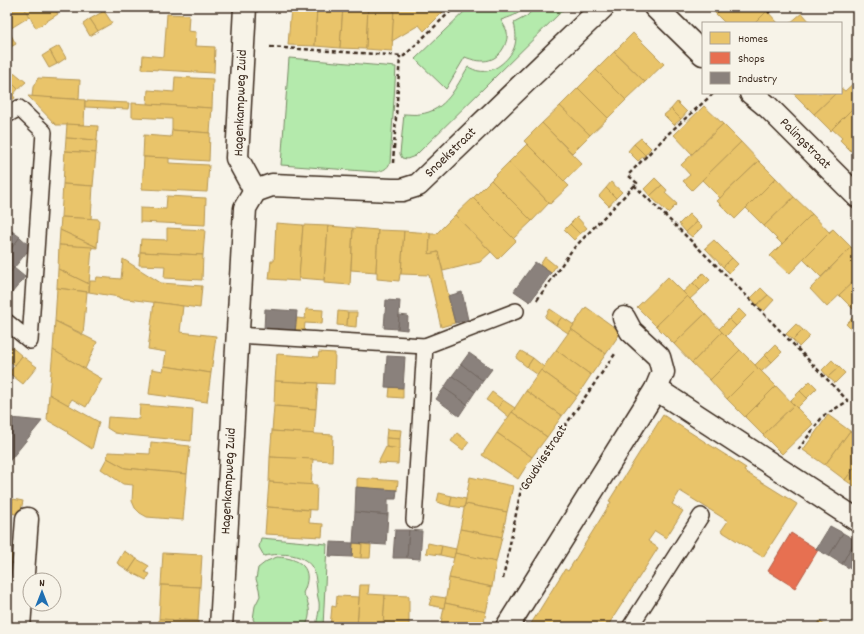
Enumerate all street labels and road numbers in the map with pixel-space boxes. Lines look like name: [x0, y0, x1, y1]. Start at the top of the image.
street label: Hagenkampweg Zuid: [229, 49, 253, 157]
street label: Palingstraat: [775, 114, 835, 174]
street label: Snoekstraat: [421, 123, 481, 183]
street label: Goudvisstraat: [515, 421, 573, 495]
street label: Hagenkampweg Zuid: [216, 427, 242, 535]

